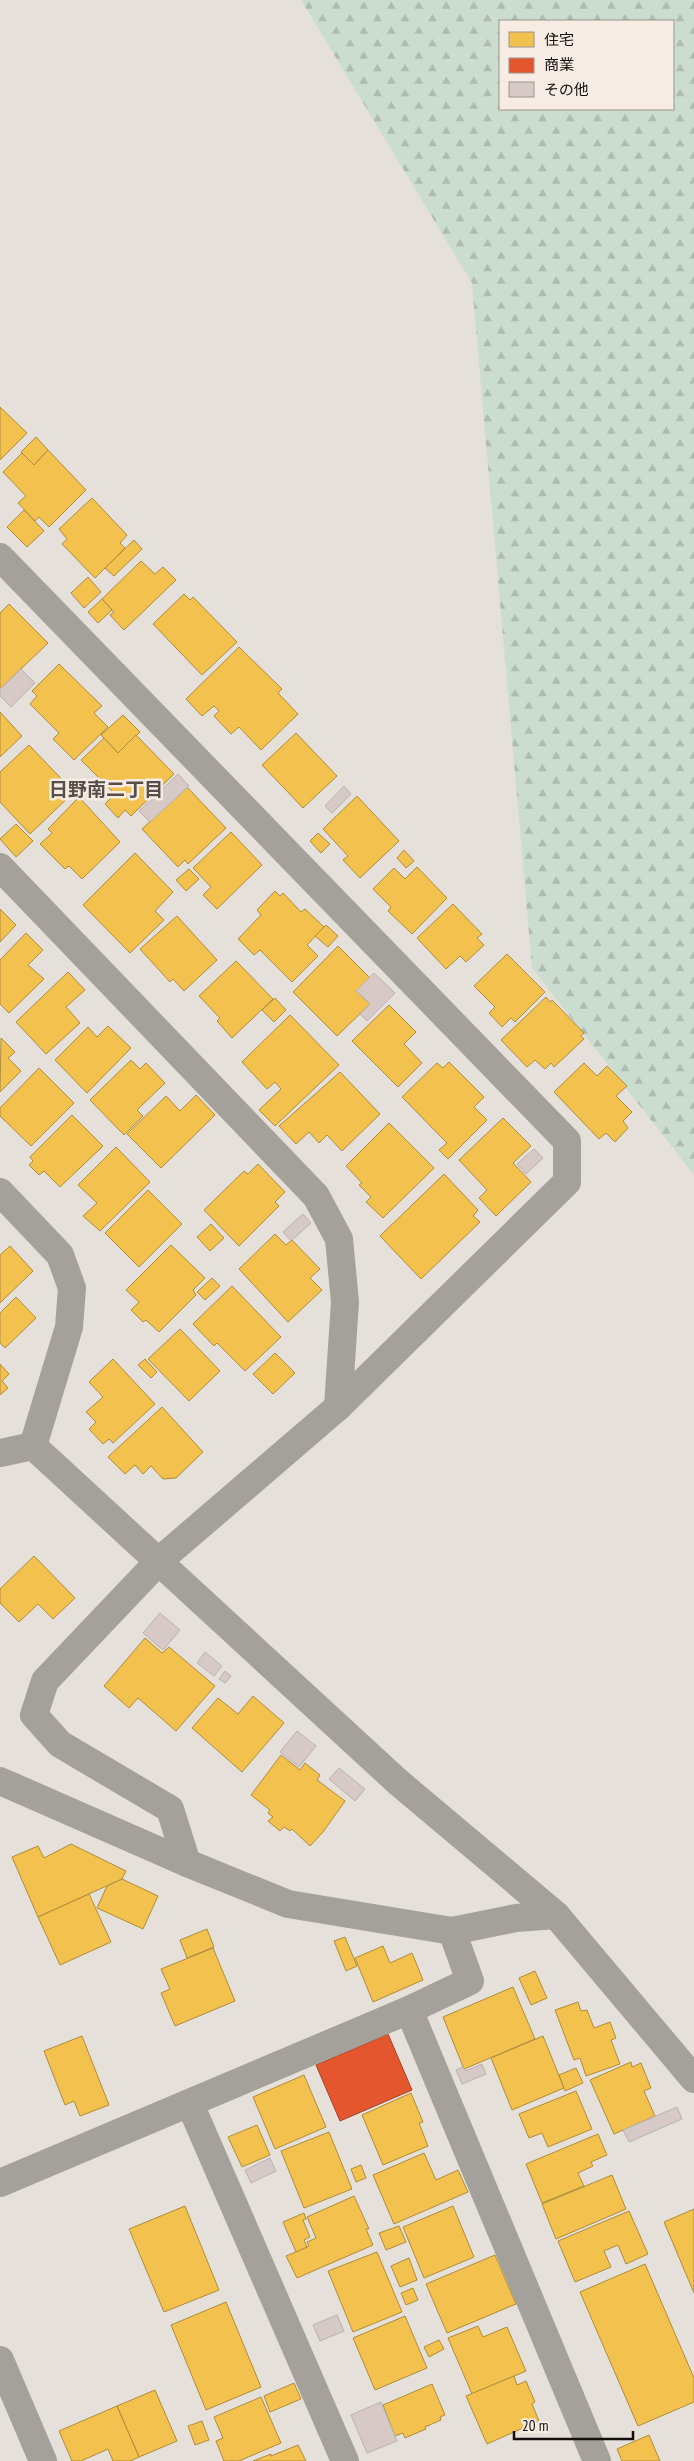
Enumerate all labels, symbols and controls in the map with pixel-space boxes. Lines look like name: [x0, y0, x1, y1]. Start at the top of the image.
legend: [499, 20, 674, 110]
text: 住宅: [544, 30, 574, 49]
text: 商業: [544, 55, 574, 74]
text: その他: [544, 80, 589, 99]
district label: 日野南二丁目: [49, 777, 163, 801]
scale bar: [514, 2408, 633, 2440]
text: 20 m: [522, 2416, 548, 2435]

